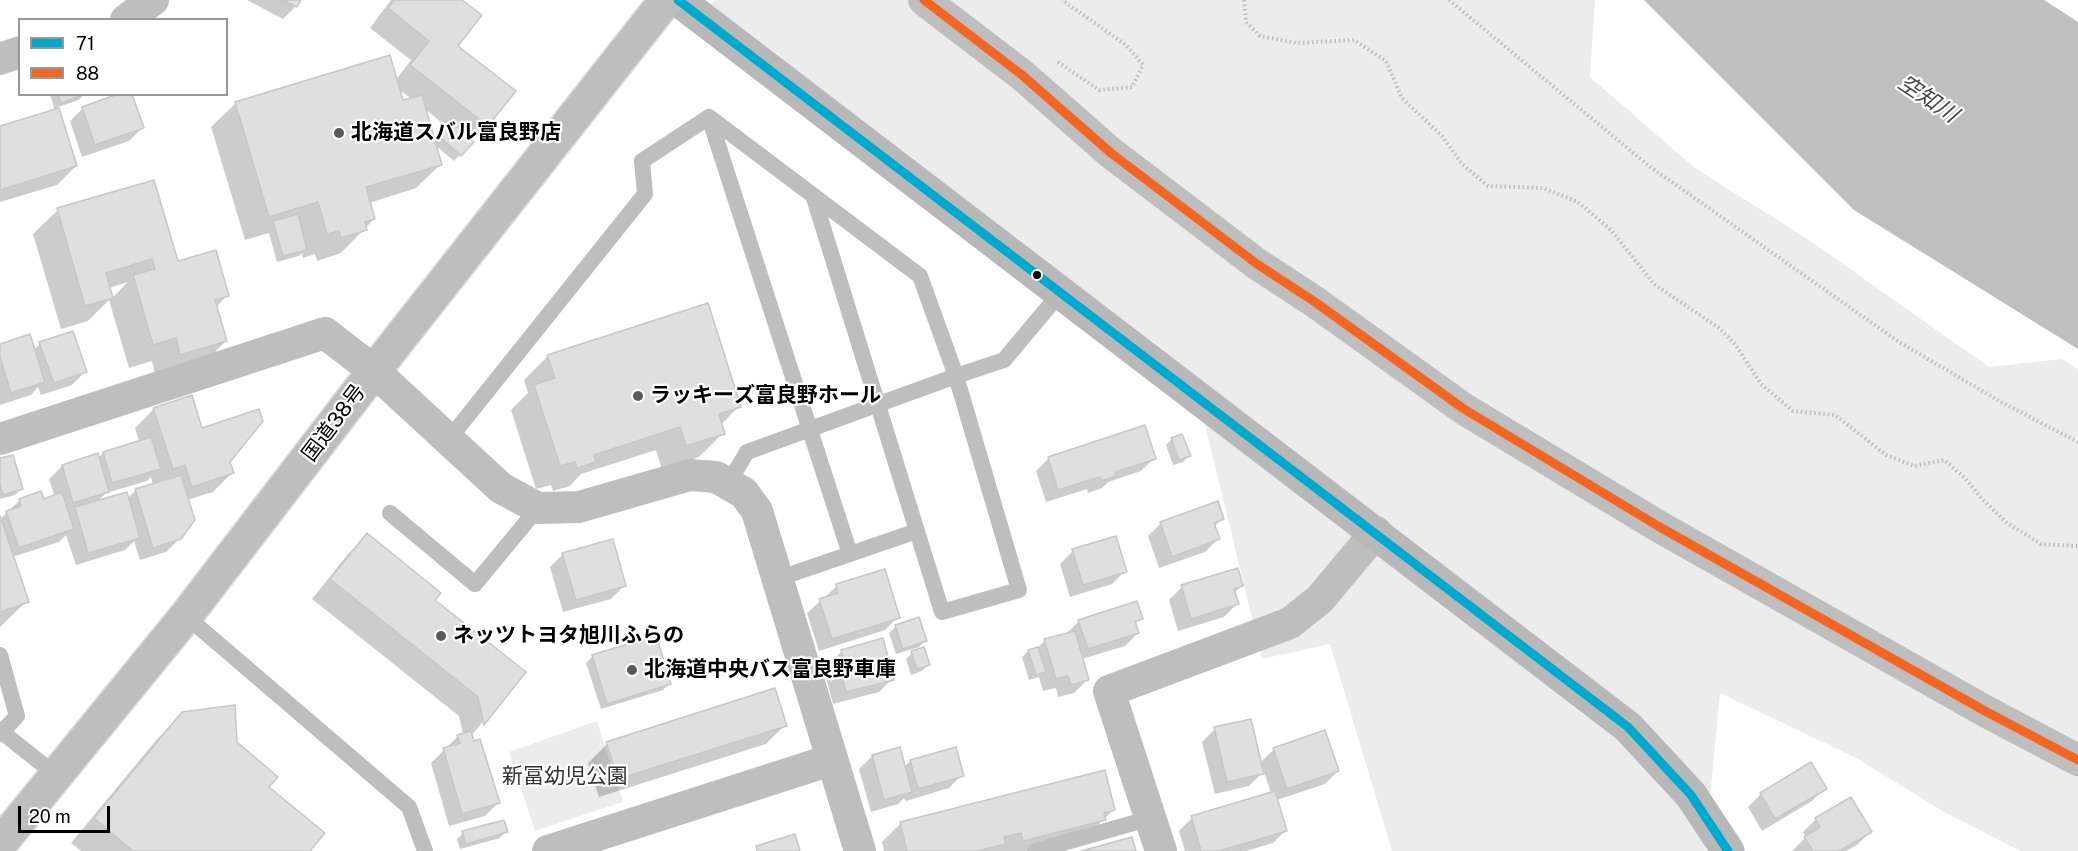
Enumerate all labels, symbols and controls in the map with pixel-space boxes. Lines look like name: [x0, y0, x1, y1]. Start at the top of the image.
legend: [18, 18, 228, 96]
text: 71: [76, 33, 95, 54]
text: 88: [76, 63, 99, 84]
water label: 空知川: [1893, 70, 1963, 128]
place label: 北海道スバル富良野店: [351, 120, 561, 146]
marker: 北海道スバル富良野店: [332, 126, 346, 140]
unlabelled marker: [1031, 269, 1043, 281]
street label: 国道38号: [297, 380, 371, 466]
place label: ラッキーズ富良野ホール: [650, 383, 881, 409]
marker: ラッキーズ富良野ホール: [631, 389, 645, 403]
place label: ネッツトヨタ旭川ふらの: [453, 623, 684, 649]
marker: ネッツトヨタ旭川ふらの: [434, 629, 448, 643]
place label: 北海道中央バス富良野車庫: [644, 657, 896, 683]
marker: 北海道中央バス富良野車庫: [625, 663, 639, 677]
park label: 新冨幼児公園: [502, 764, 628, 790]
scale bar: [21, 794, 112, 832]
text: 20 m: [29, 806, 71, 827]

